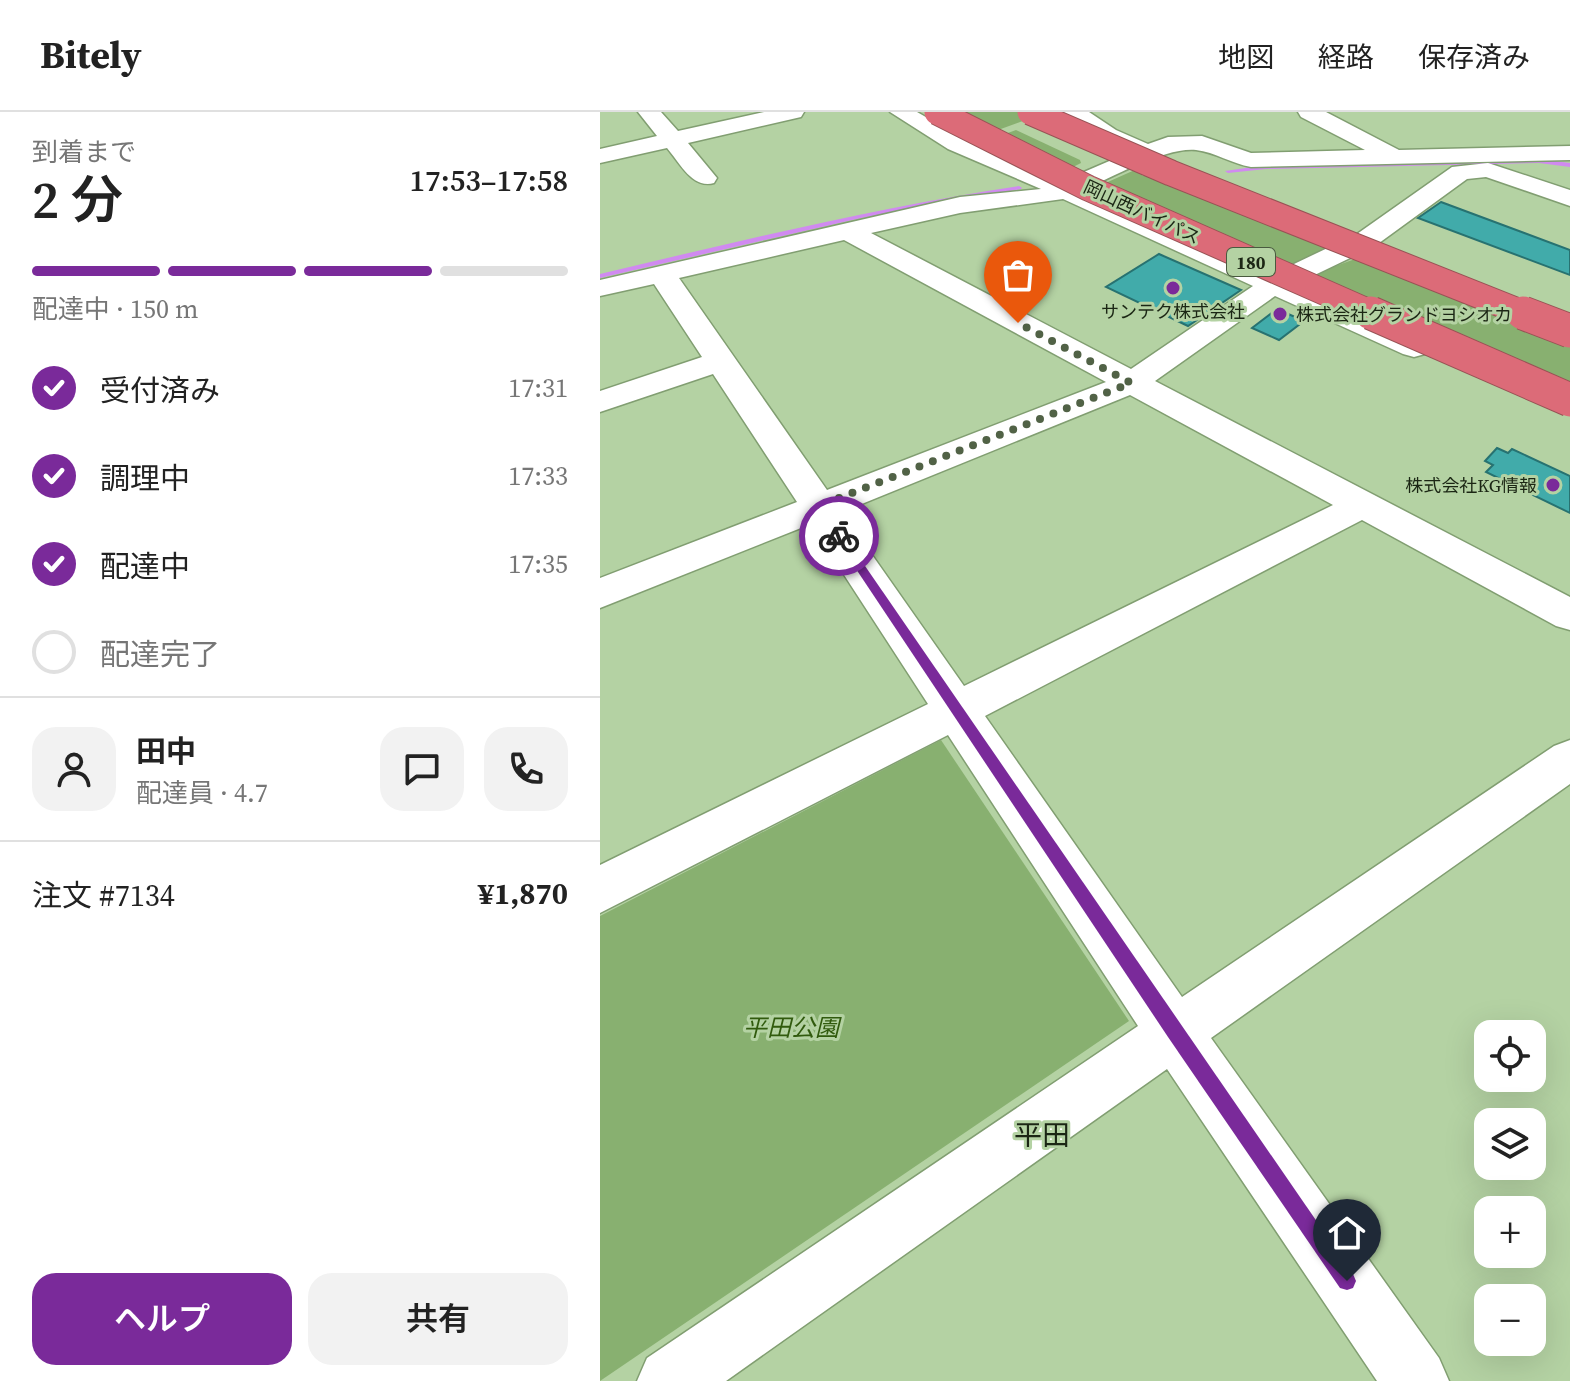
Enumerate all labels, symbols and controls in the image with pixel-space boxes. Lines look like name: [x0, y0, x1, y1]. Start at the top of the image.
text: Bitely: [40, 29, 142, 81]
text: 地図: [1218, 38, 1274, 76]
text: 経路: [1318, 38, 1374, 76]
text: 保存済み: [1418, 38, 1530, 76]
text: 到着まで: [32, 134, 136, 170]
text: 17:53–17:58: [409, 160, 568, 201]
text: 2 分: [32, 164, 123, 235]
street label: 岡山西バイパス: [1080, 174, 1204, 250]
pin: [984, 241, 1052, 323]
road number: 180: [1227, 248, 1275, 276]
icon: bag: [996, 253, 1040, 297]
marker: サンテク株式会社: [1164, 279, 1182, 297]
text: 配達中 · 150 m: [32, 291, 198, 327]
place label: サンテク株式会社: [1101, 299, 1245, 324]
place label: 株式会社グランドヨシオカ: [1296, 302, 1512, 327]
marker: 株式会社グランドヨシオカ: [1271, 305, 1289, 323]
icon: check: [32, 366, 76, 410]
text: 受付済み: [100, 370, 220, 411]
text: 17:31: [508, 370, 568, 406]
icon: check: [32, 454, 76, 498]
text: 調理中: [100, 458, 190, 499]
text: 17:33: [508, 458, 568, 494]
place label: 株式会社KG情報: [1405, 473, 1537, 498]
marker: 株式会社KG情報: [1544, 476, 1562, 494]
courier: [799, 496, 879, 576]
icon: bike: [817, 514, 861, 558]
icon: check: [32, 542, 76, 586]
text: 配達中: [100, 546, 190, 587]
text: 17:35: [508, 546, 568, 582]
text: 配達完了: [100, 634, 220, 675]
button: person: [32, 727, 116, 811]
button: chat: [380, 727, 464, 811]
button: phone: [484, 727, 568, 811]
text: 田中: [136, 731, 196, 772]
text: 配達員 · 4.7: [136, 775, 268, 811]
text: ¥1,870: [478, 873, 568, 914]
text: 注文 #7134: [32, 875, 175, 916]
park label: 平田公園: [743, 1011, 842, 1044]
map controls: [1474, 1020, 1546, 1356]
button: locate: [1474, 1020, 1546, 1092]
button: layers: [1474, 1108, 1546, 1180]
district label: 平田: [1014, 1116, 1070, 1154]
button: +: [1474, 1196, 1546, 1268]
pin: [1313, 1199, 1381, 1281]
icon: home: [1325, 1211, 1369, 1255]
button: ヘルプ: [32, 1273, 292, 1365]
button: 共有: [308, 1273, 568, 1365]
button: −: [1474, 1284, 1546, 1356]

